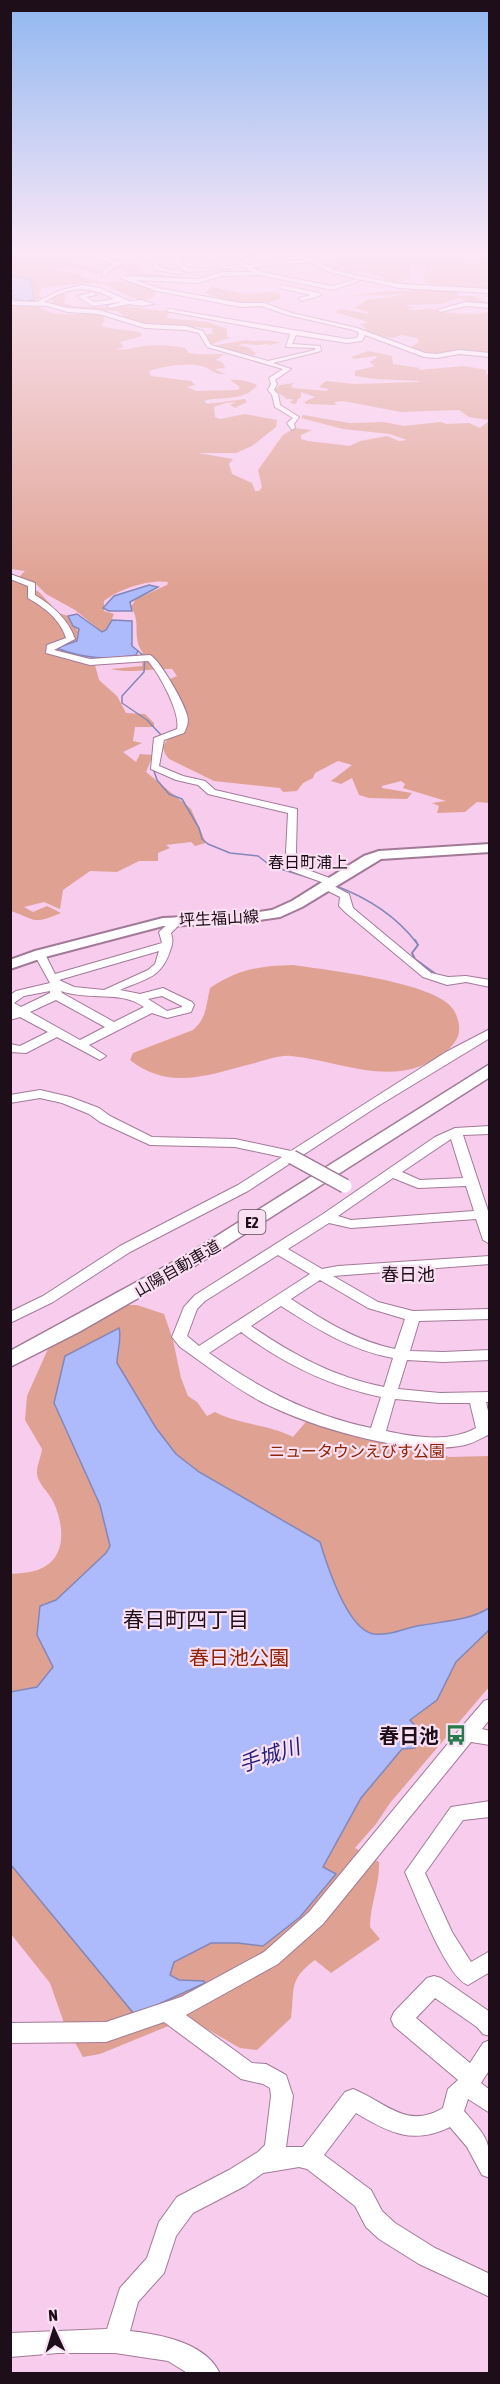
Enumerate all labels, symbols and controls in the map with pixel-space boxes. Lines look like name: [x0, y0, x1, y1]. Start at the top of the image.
district label: 春日町浦上: [268, 853, 348, 871]
street label: 坪生福山線: [179, 907, 259, 929]
road number: E2: [238, 1210, 266, 1234]
street label: 山陽自動車道: [131, 1236, 223, 1300]
district label: 春日池: [381, 1264, 435, 1285]
park label: ニュータウンえびす公園: [269, 1442, 445, 1460]
district label: 春日町四丁目: [123, 1607, 249, 1631]
park label: 春日池公園: [189, 1646, 289, 1669]
bus stop icon: 春日池: [444, 1723, 468, 1747]
place label: 春日池: [379, 1724, 439, 1747]
water label: 手城川: [235, 1733, 305, 1776]
north arrow: [24, 2300, 84, 2360]
text: N: [48, 2306, 58, 2324]

